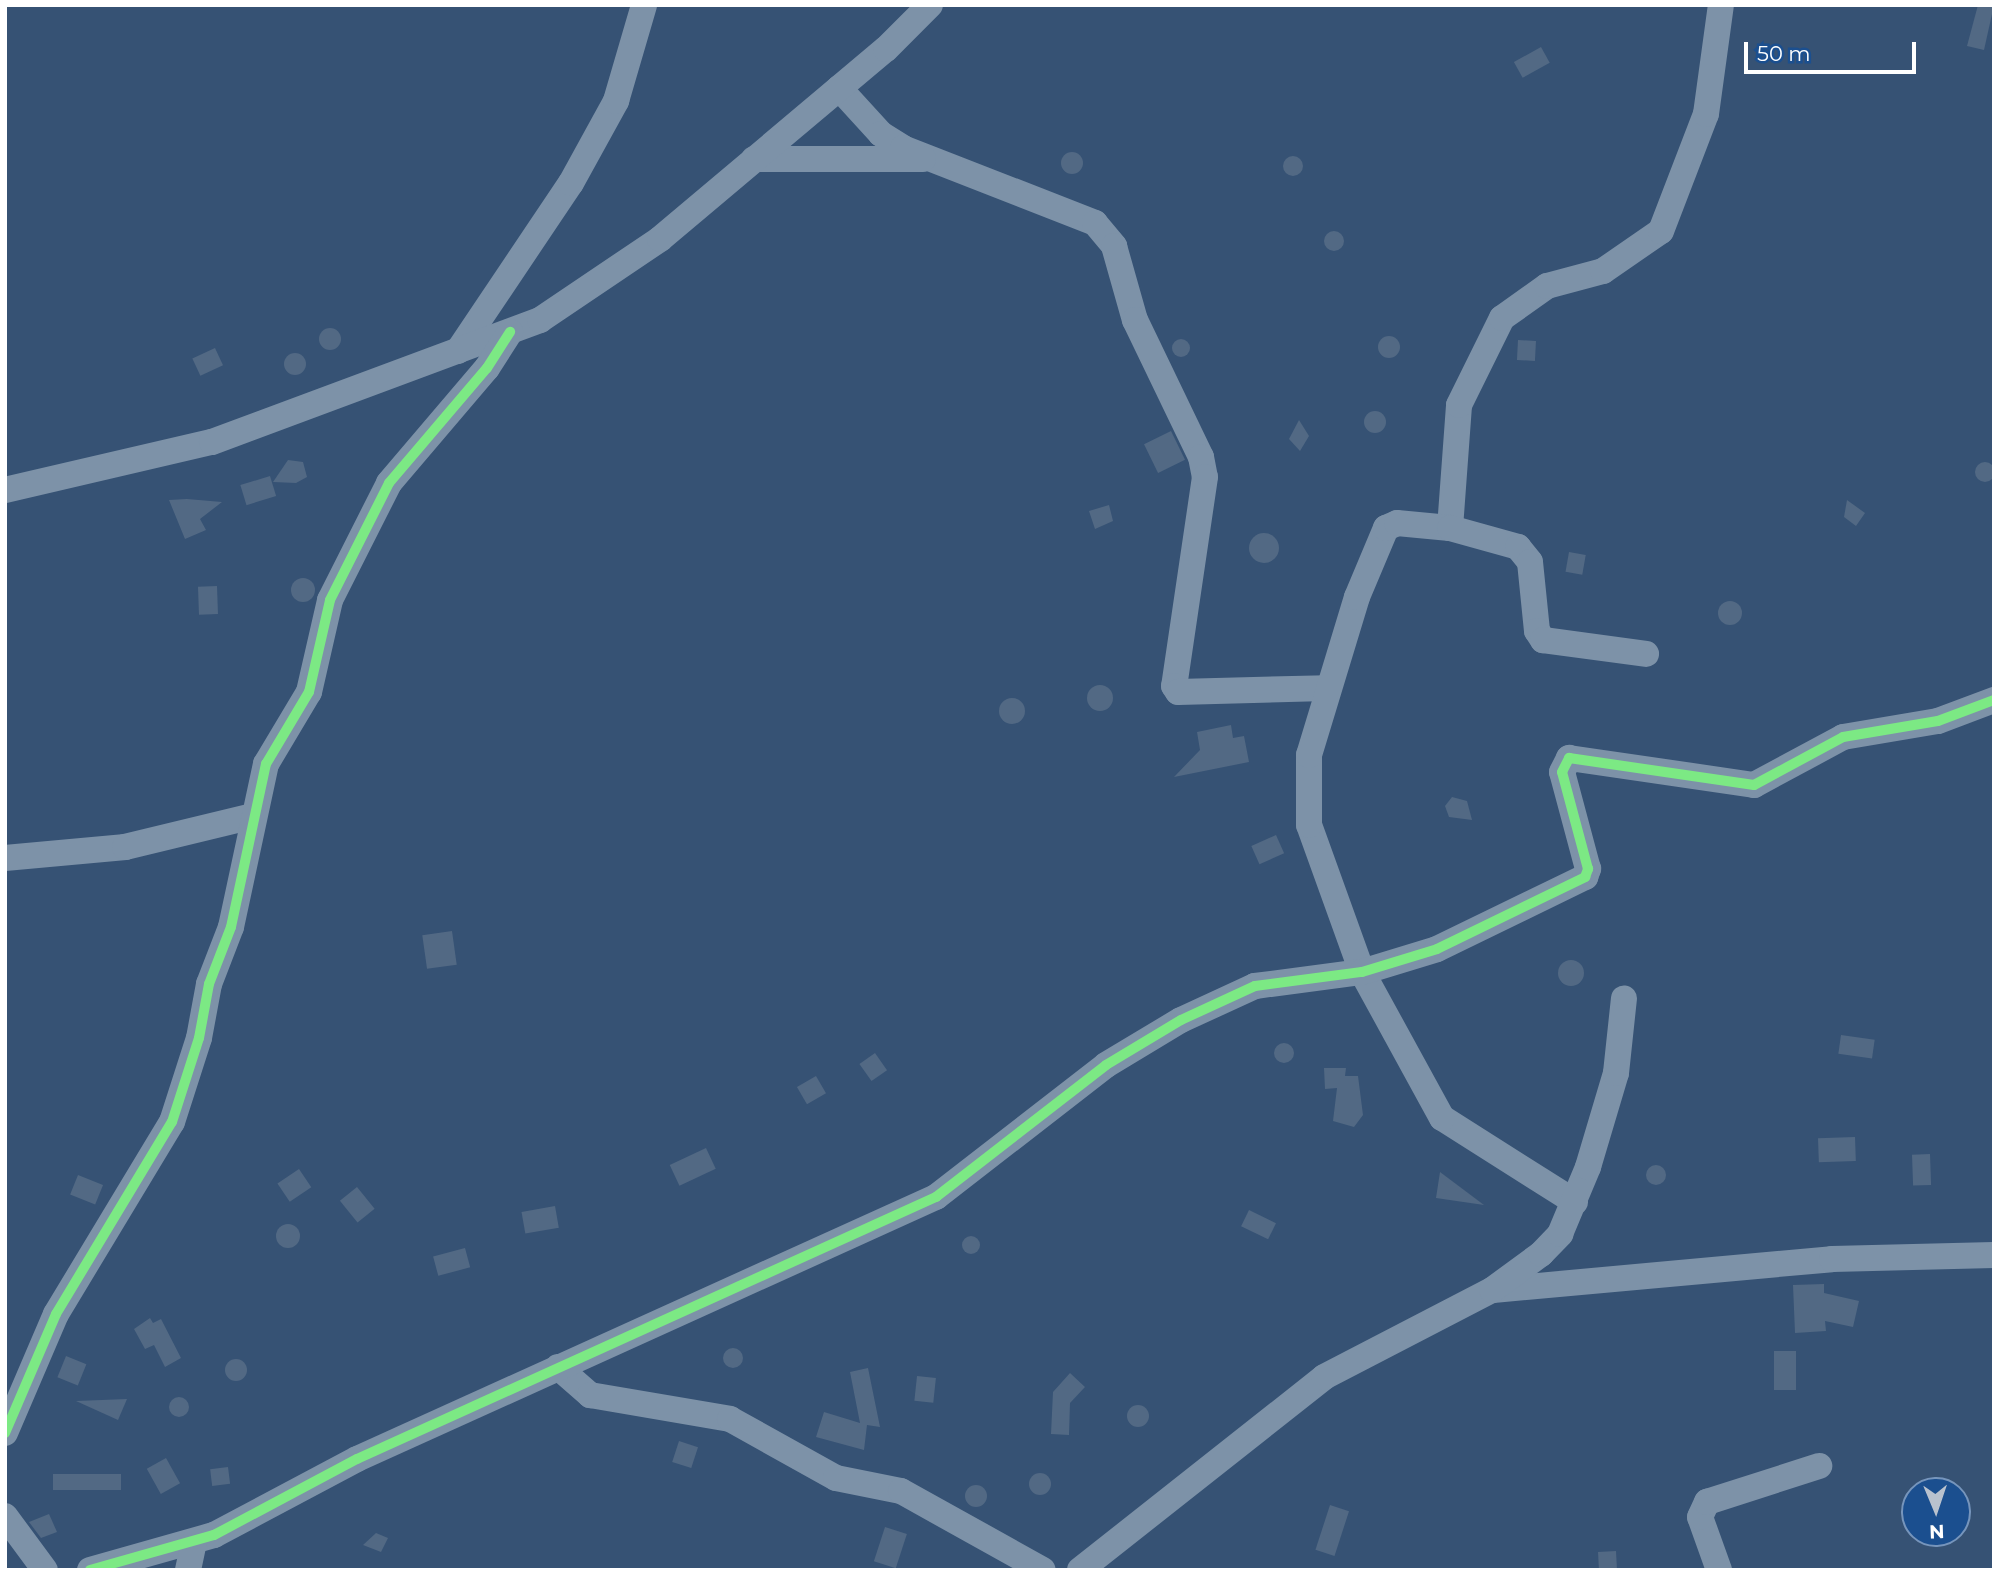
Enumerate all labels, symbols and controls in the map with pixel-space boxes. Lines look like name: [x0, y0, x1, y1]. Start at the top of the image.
scale bar: [1747, 28, 1918, 72]
text: 50 m: [1757, 41, 1811, 66]
north arrow: [1901, 1477, 1971, 1547]
text: N: [1929, 1520, 1945, 1543]

